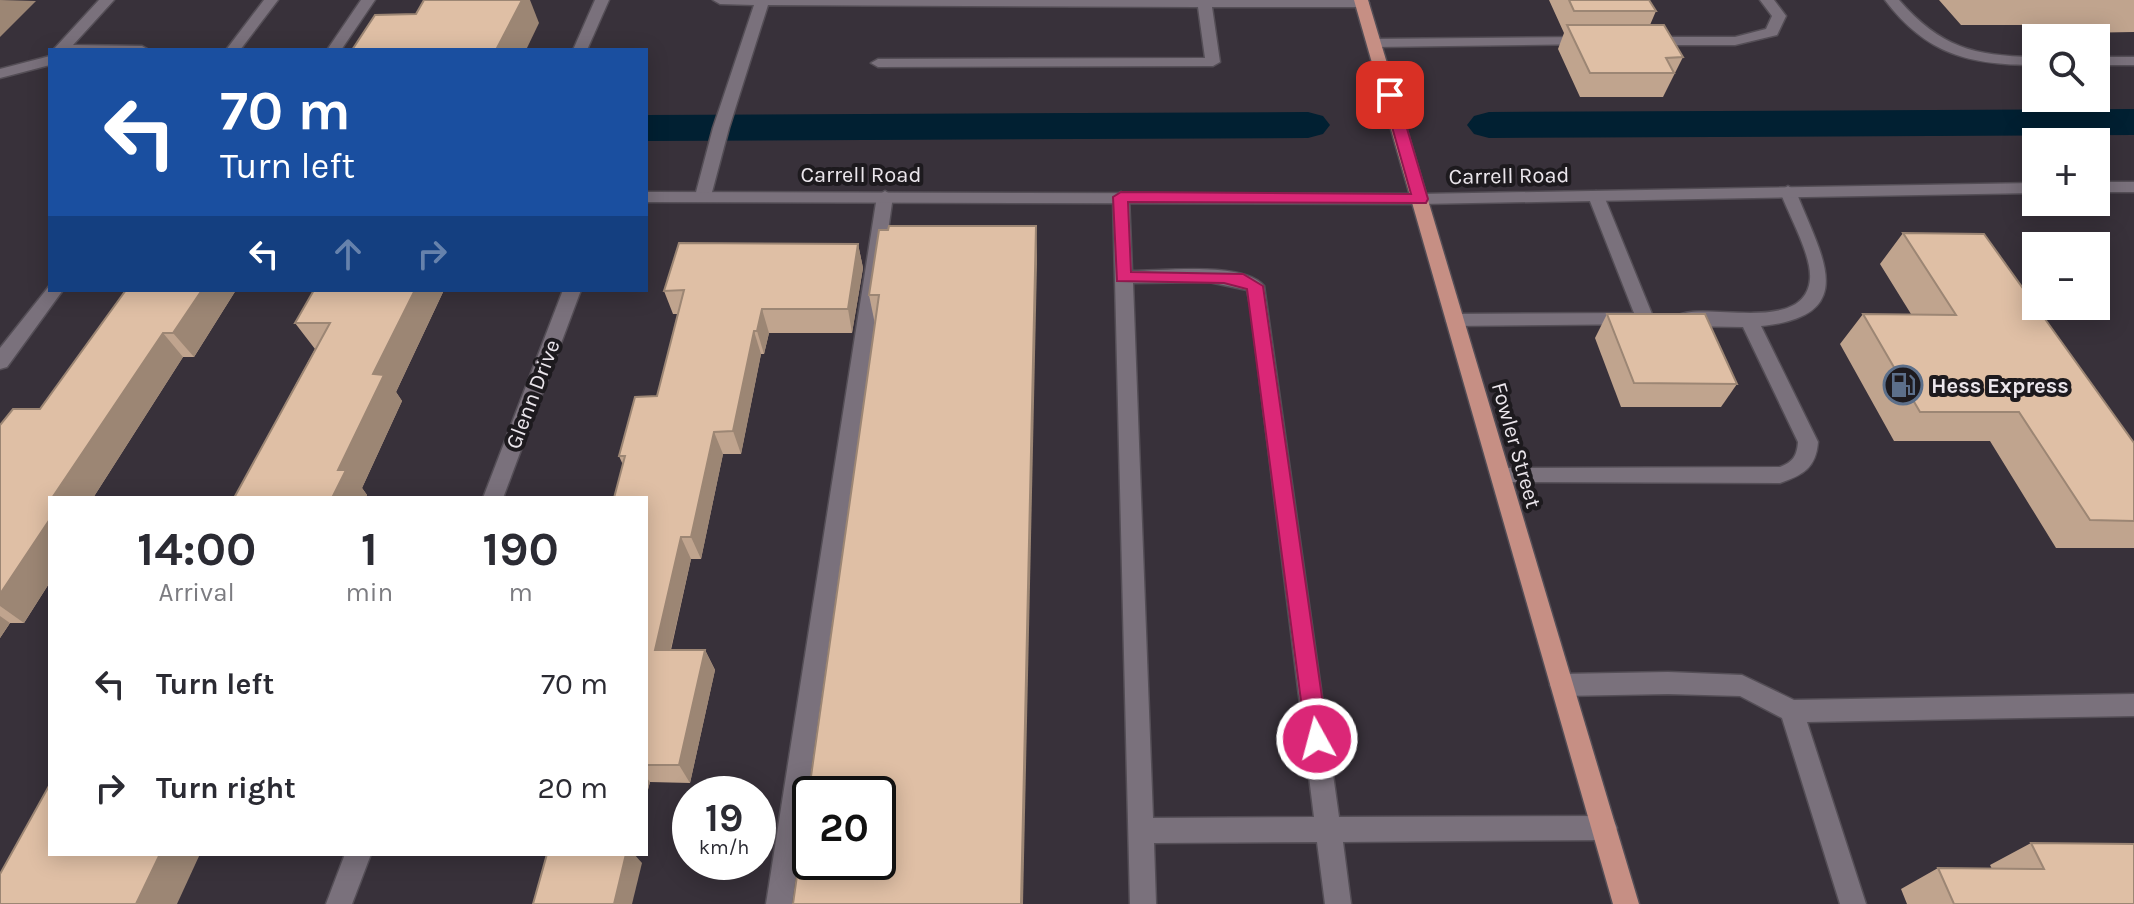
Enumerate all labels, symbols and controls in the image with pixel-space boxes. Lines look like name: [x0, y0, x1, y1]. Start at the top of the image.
map controls: [2022, 24, 2110, 320]
button: search: [2022, 24, 2110, 112]
pin: [1356, 61, 1424, 129]
icon: arrive: [1368, 73, 1412, 117]
text: 70 m: [220, 78, 351, 143]
icon: left: [88, 80, 192, 184]
button: +: [2022, 128, 2110, 216]
text: Turn left: [220, 145, 355, 187]
street label: Carrell Road: [801, 162, 922, 188]
street label: Carrell Road: [1448, 162, 1570, 190]
icon: left: [242, 232, 286, 276]
icon: ahead: [326, 232, 370, 276]
icon: right: [410, 232, 454, 276]
button: −: [2022, 232, 2110, 320]
street label: Glenn Drive: [500, 336, 566, 453]
fuel station icon: Hess Express: [1882, 364, 1924, 406]
place label: Hess Express: [1931, 373, 2069, 399]
street label: Fowler Street: [1486, 379, 1546, 511]
text: 14:00: [137, 521, 256, 577]
text: 1: [361, 521, 378, 577]
text: 190: [482, 521, 559, 577]
text: Arrival: [159, 577, 235, 608]
text: min: [345, 577, 393, 608]
text: m: [508, 577, 533, 608]
icon: left: [88, 662, 132, 706]
text: Turn left: [156, 666, 274, 702]
text: 70 m: [541, 666, 608, 702]
position arrow: [1275, 697, 1359, 781]
icon: right: [88, 766, 132, 810]
text: Turn right: [156, 770, 296, 806]
text: 20 m: [538, 770, 608, 806]
speed limit sign: 20: [792, 776, 896, 880]
text: 19: [705, 794, 743, 841]
text: km/h: [699, 836, 749, 859]

